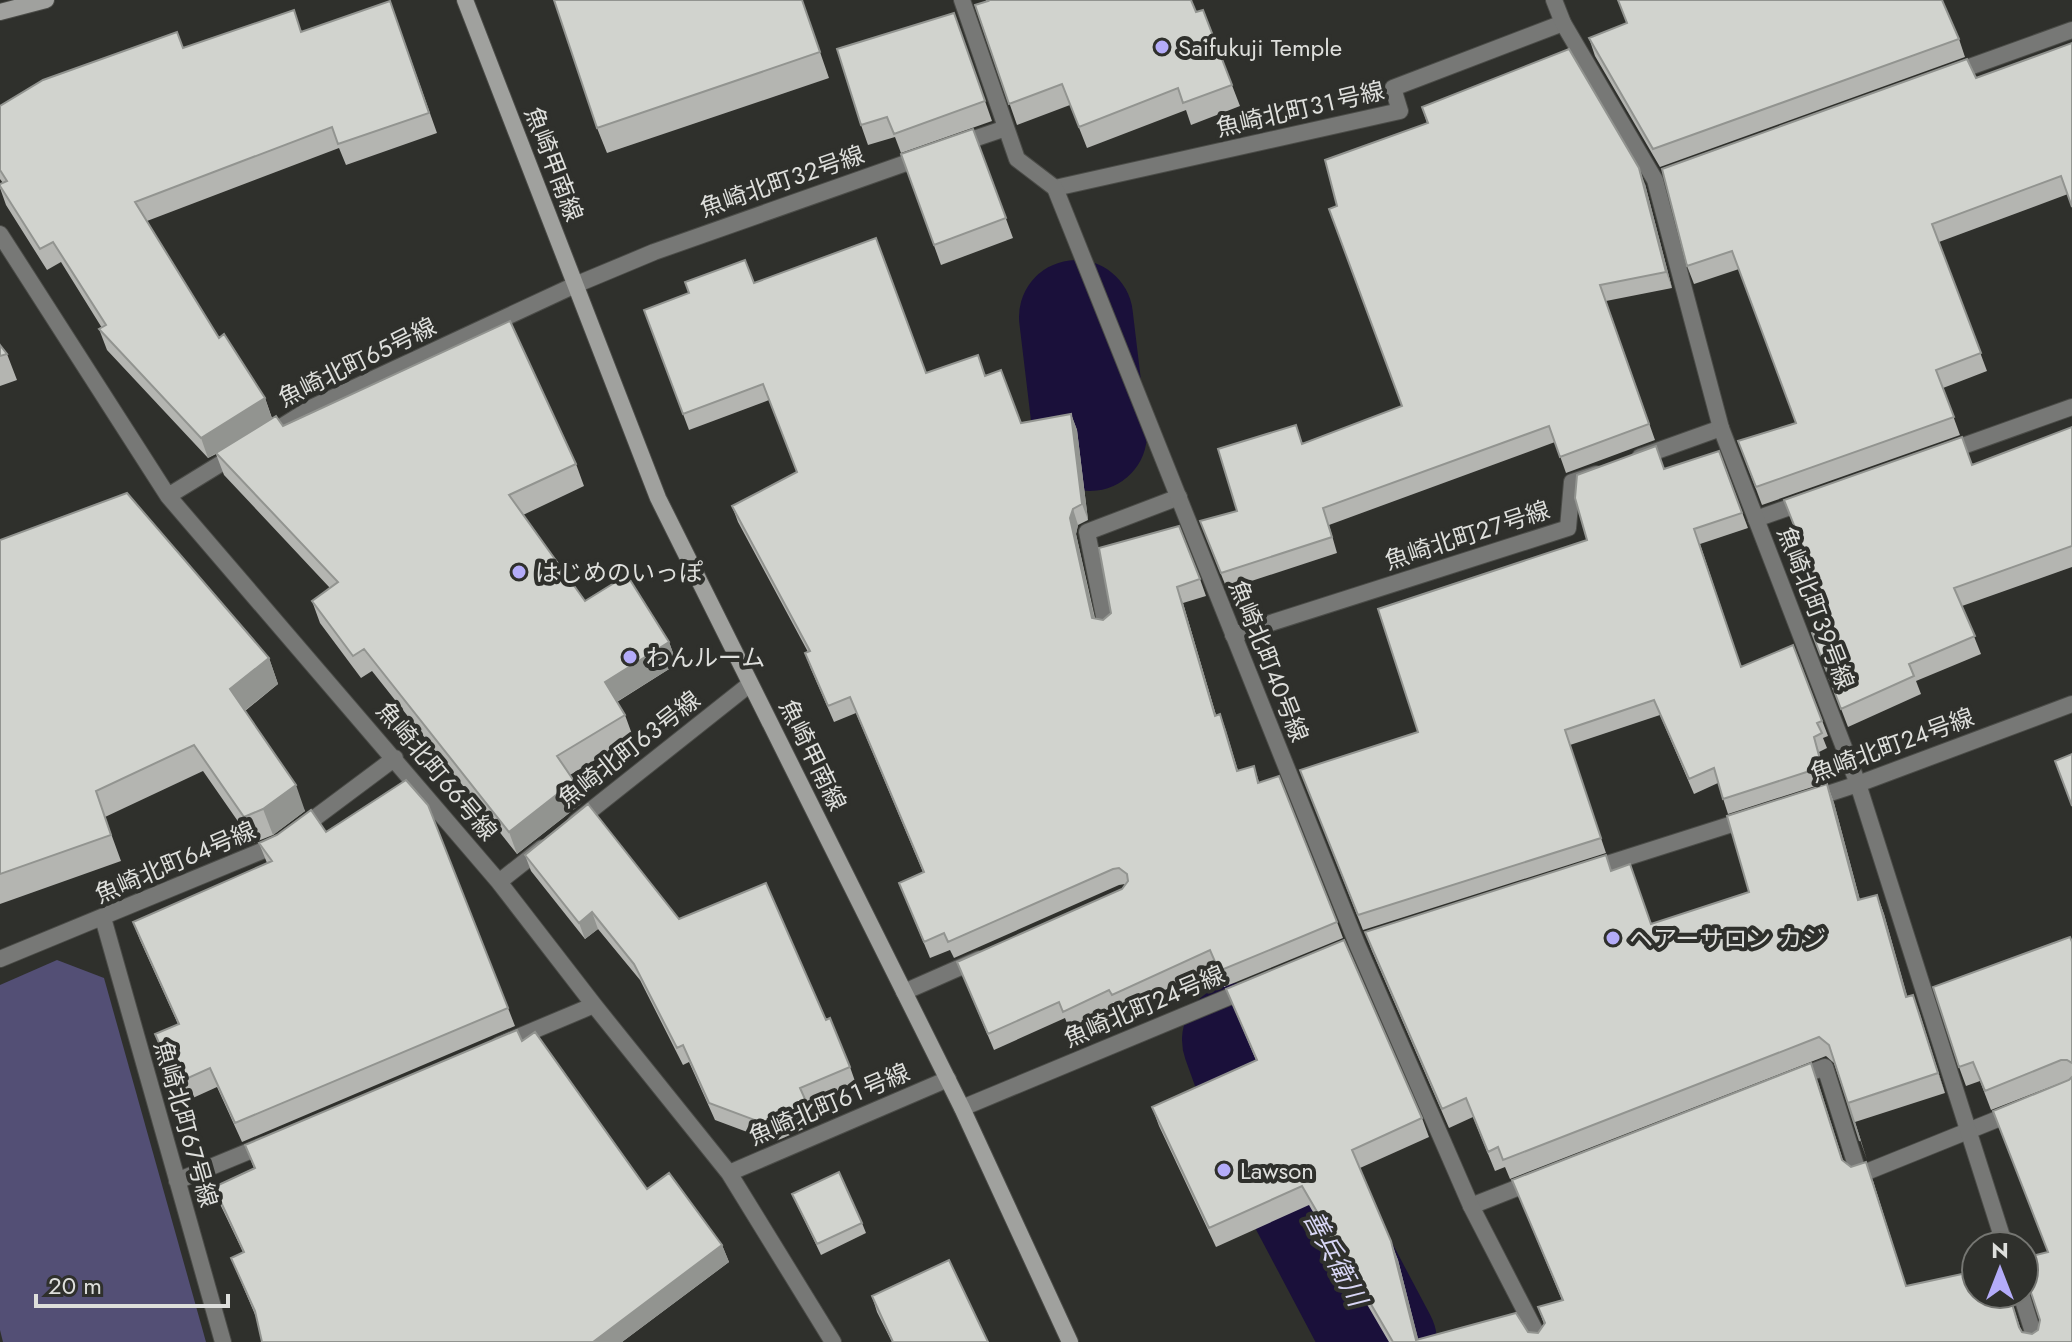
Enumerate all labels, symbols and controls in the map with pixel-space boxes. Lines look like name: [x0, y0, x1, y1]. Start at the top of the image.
place label: Saifukuji Temple: [1178, 30, 1342, 65]
marker: Saifukuji Temple: [1153, 38, 1171, 56]
street label: 魚崎北町３１号線: [1212, 73, 1388, 145]
street label: 魚崎甲南線: [516, 102, 592, 226]
street label: 魚崎北町３２号線: [695, 136, 869, 226]
street label: 魚崎北町６５号線: [272, 309, 442, 415]
street label: 魚崎北町２７号線: [1380, 492, 1554, 578]
street label: 魚崎北町３９号線: [1769, 522, 1863, 694]
place label: はじめのいっぽ: [535, 555, 703, 590]
marker: はじめのいっぽ: [510, 563, 528, 581]
street label: 魚崎北町４０号線: [1221, 575, 1317, 747]
place label: わんルーム: [646, 640, 765, 675]
marker: わんルーム: [621, 648, 639, 666]
street label: 魚崎北町６３号線: [551, 682, 707, 816]
street label: 魚崎甲南線: [771, 693, 855, 817]
street label: 魚崎北町６６号線: [368, 694, 506, 848]
street label: 魚崎北町２４号線: [1805, 699, 1979, 791]
street label: 魚崎北町６４号線: [89, 812, 261, 912]
place label: ヘアーサロン カジ: [1629, 921, 1826, 956]
marker: ヘアーサロン カジ: [1604, 929, 1622, 947]
street label: 魚崎北町２４号線: [1058, 956, 1230, 1056]
street label: 魚崎北町６７号線: [145, 1037, 227, 1211]
street label: 魚崎北町６１号線: [743, 1054, 915, 1154]
place label: Lawson: [1240, 1153, 1314, 1188]
marker: Lawson: [1215, 1161, 1233, 1179]
water label: 善兵衛川: [1294, 1203, 1378, 1315]
north arrow: [1960, 1230, 2040, 1310]
text: N: [1991, 1234, 2009, 1266]
scale bar: [36, 1258, 228, 1308]
text: 20 m: [48, 1268, 102, 1303]

